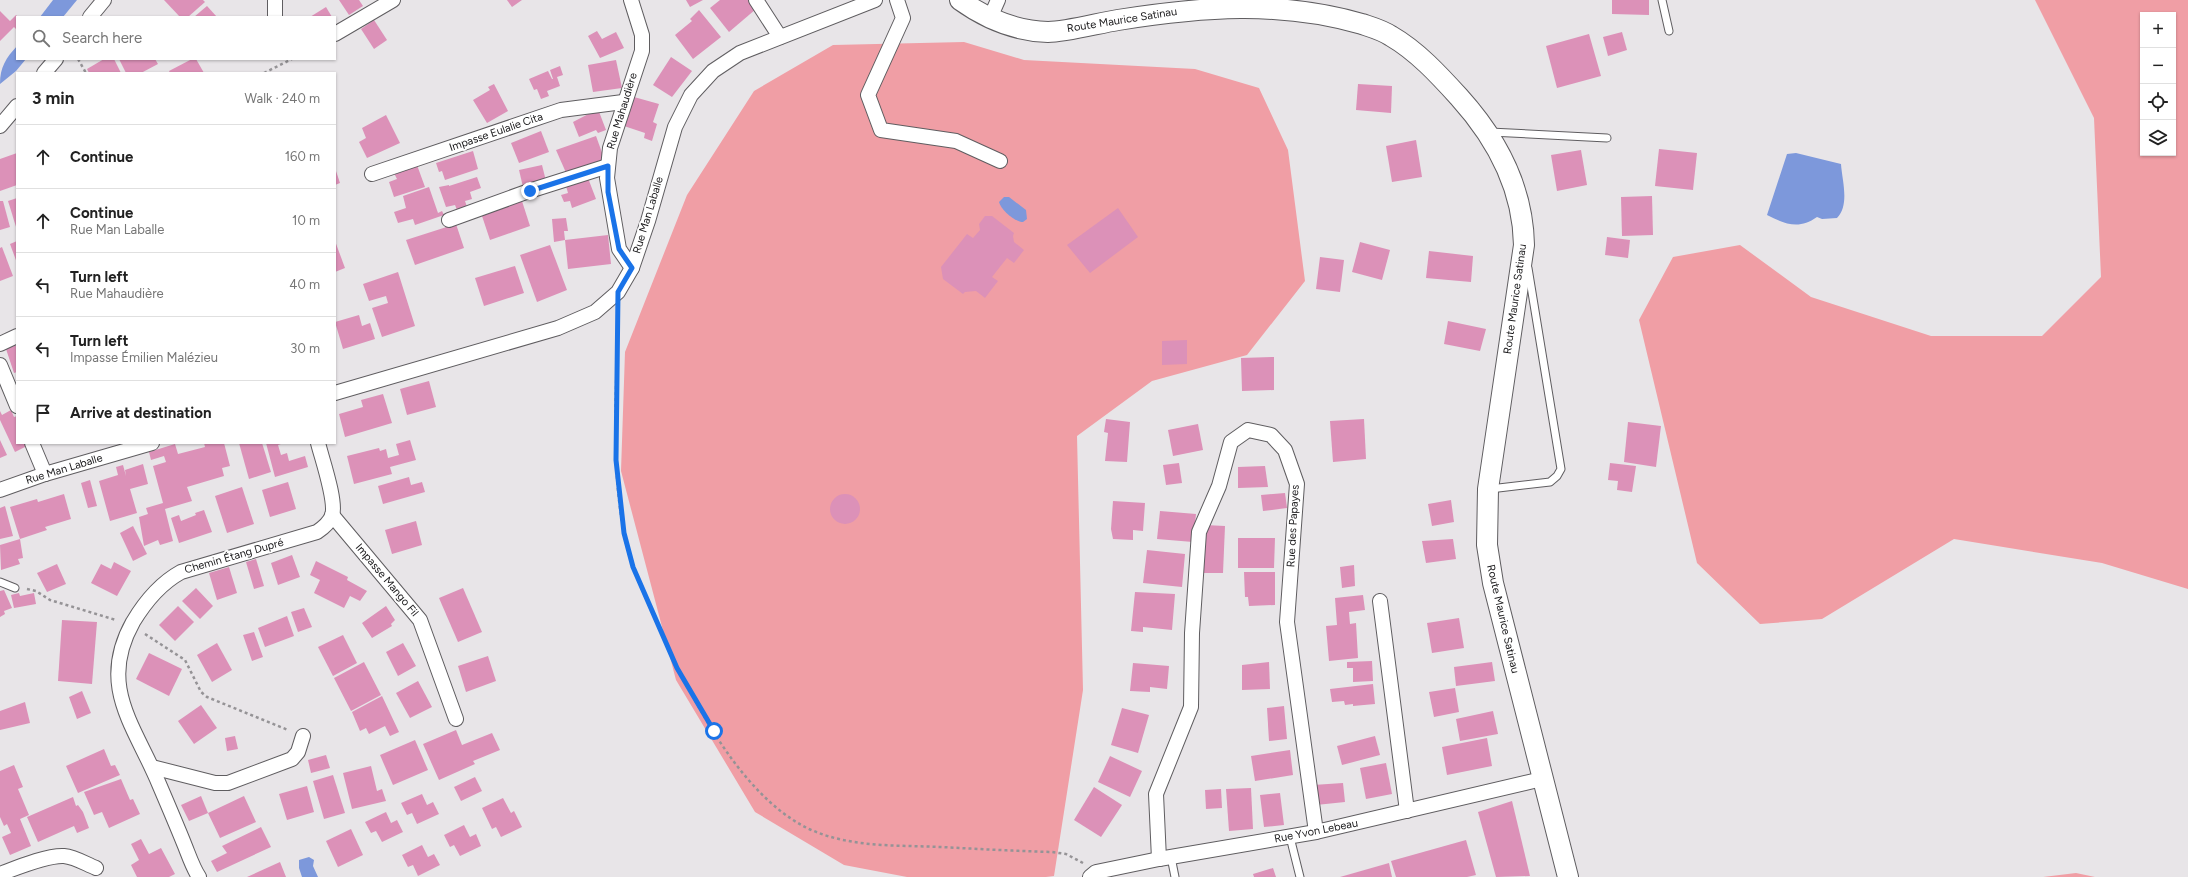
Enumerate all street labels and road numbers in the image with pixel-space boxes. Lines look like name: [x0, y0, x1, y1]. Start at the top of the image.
street label: Route Maurice Satinau: [1066, 5, 1178, 35]
street label: Rue Mahaudière: [604, 71, 640, 151]
street label: Impasse Eulalie Cita: [448, 110, 544, 154]
street label: Rue Man Laballe: [630, 175, 666, 255]
street label: Route Maurice Satinau: [1501, 243, 1529, 355]
street label: Rue Man Laballe: [24, 451, 104, 487]
street label: Rue des Papayes: [1284, 484, 1302, 568]
street label: Chemin Étang Dupré: [183, 536, 285, 576]
street label: Impasse Mango Fil: [353, 541, 421, 619]
street label: Route Maurice Satinau: [1484, 563, 1522, 675]
street label: Rue Yvon Lebeau: [1273, 817, 1359, 845]

